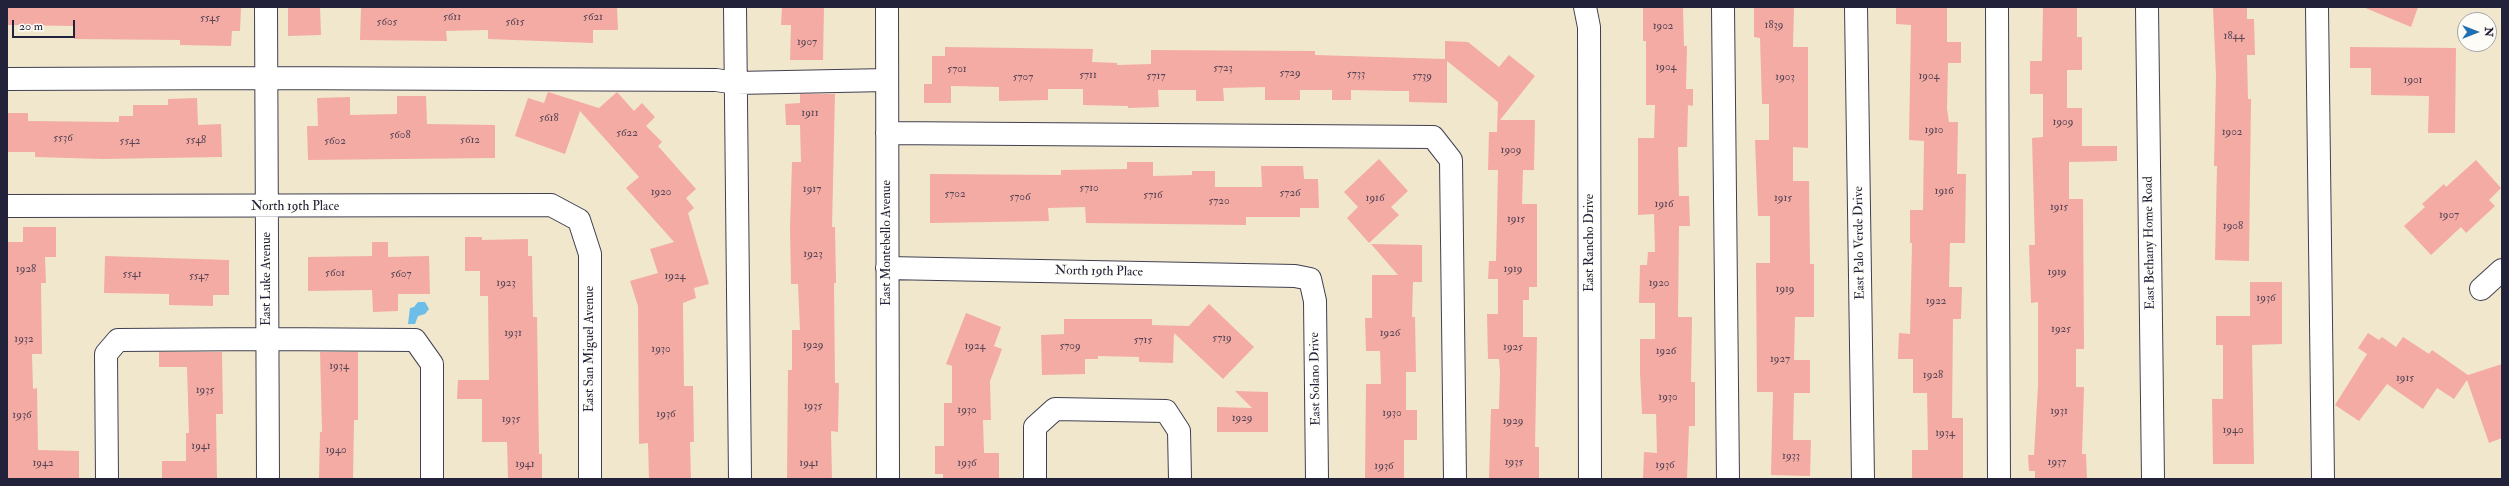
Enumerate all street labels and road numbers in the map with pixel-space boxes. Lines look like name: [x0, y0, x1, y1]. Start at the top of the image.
street label: East Bethany Home Road: [2141, 176, 2159, 310]
street label: East Montebello Avenue: [879, 180, 895, 306]
street label: East Palo Verde Drive: [1851, 186, 1869, 300]
street label: East Rancho Drive: [1582, 194, 1598, 292]
street label: North 19th Place: [251, 199, 339, 215]
street label: East Luke Avenue: [259, 232, 275, 326]
street label: North 19th Place: [1055, 263, 1143, 281]
street label: East San Miguel Avenue: [582, 286, 598, 412]
street label: East Solano Drive: [1307, 332, 1325, 426]

